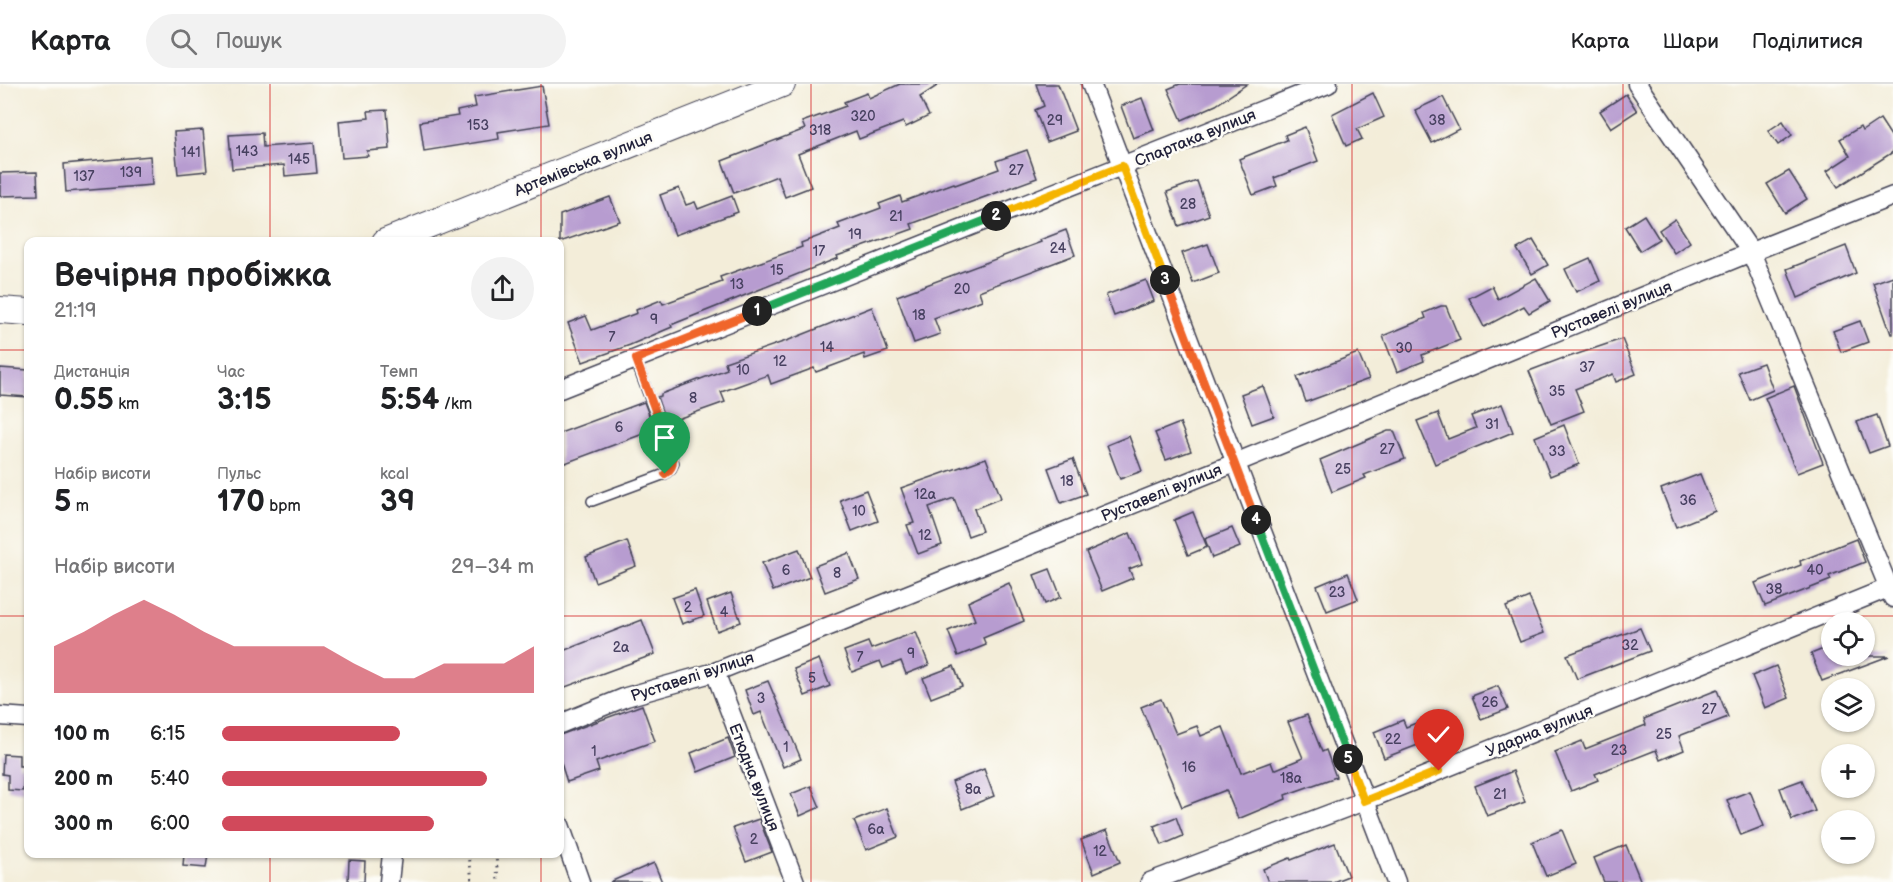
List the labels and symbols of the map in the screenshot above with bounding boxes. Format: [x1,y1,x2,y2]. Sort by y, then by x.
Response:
street label: Спартака вулиця [1132,105,1259,171]
house number: 320 [850,108,876,125]
house number: 29 [1047,112,1063,129]
house number: 38 [1429,112,1445,129]
house number: 153 [467,117,489,134]
house number: 318 [809,122,831,139]
street label: Артемівська вулиця [511,128,656,201]
house number: 143 [236,143,258,160]
house number: 141 [181,144,201,161]
house number: 145 [288,151,310,168]
house number: 27 [1008,162,1024,179]
house number: 139 [120,164,142,181]
house number: 137 [74,168,95,185]
house number: 28 [1180,196,1196,213]
pin: 2 [981,201,1011,231]
house number: 21 [889,208,903,225]
house number: 19 [848,226,862,243]
house number: 24 [1050,240,1067,257]
house number: 17 [813,243,825,260]
house number: 15 [770,262,784,279]
pin: 3 [1150,265,1180,295]
house number: 13 [730,276,744,293]
street label: Руставелі вулиця [1548,277,1675,343]
house number: 20 [954,281,970,298]
pin: 1 [742,296,772,326]
house number: 18 [912,307,926,324]
house number: 9 [650,311,658,328]
house number: 7 [609,329,616,346]
house number: 14 [820,339,834,356]
house number: 30 [1396,340,1412,357]
house number: 12 [773,353,788,370]
house number: 37 [1579,359,1595,376]
house number: 10 [736,362,750,379]
house number: 35 [1549,383,1565,400]
house number: 8 [689,390,697,407]
pin [639,412,690,474]
house number: 31 [1485,416,1499,433]
house number: 6 [615,419,624,436]
house number: 27 [1379,441,1395,458]
house number: 33 [1548,443,1566,460]
street label: Руставелі вулиця [1098,460,1225,526]
house number: 25 [1335,461,1351,478]
house number: 18 [1060,473,1074,490]
house number: 12а [914,486,937,503]
house number: 36 [1679,492,1697,509]
house number: 10 [852,503,866,520]
pin: 4 [1241,505,1271,535]
house number: 12 [918,527,933,544]
house number: 6 [782,562,791,579]
house number: 40 [1807,562,1823,579]
house number: 8 [833,565,841,582]
house number: 38 [1766,581,1782,598]
house number: 23 [1329,584,1345,601]
house number: 2 [684,599,693,616]
house number: 4 [720,604,729,621]
house number: 32 [1622,637,1639,654]
house number: 2а [613,639,630,656]
house number: 9 [907,645,915,662]
street label: Руставелі вулиця [628,648,757,706]
house number: 7 [857,649,864,666]
house number: 5 [808,670,816,687]
house number: 3 [757,690,765,707]
house number: 26 [1482,694,1499,711]
street label: Ударна вулиця [1483,701,1596,761]
house number: 27 [1701,701,1717,718]
pin [1413,709,1464,771]
street label: Етюдна вулиця [724,721,783,834]
house number: 25 [1656,726,1672,743]
house number: 22 [1385,731,1402,748]
house number: 1 [783,739,789,756]
house number: 23 [1611,742,1627,759]
house number: 1 [591,743,597,760]
pin: 5 [1333,744,1363,774]
house number: 16 [1182,759,1196,776]
house number: 18а [1280,770,1303,787]
house number: 8а [965,781,982,798]
house number: 21 [1493,786,1507,803]
house number: 6а [868,821,885,838]
house number: 2 [750,831,759,848]
house number: 12 [1093,843,1108,860]

